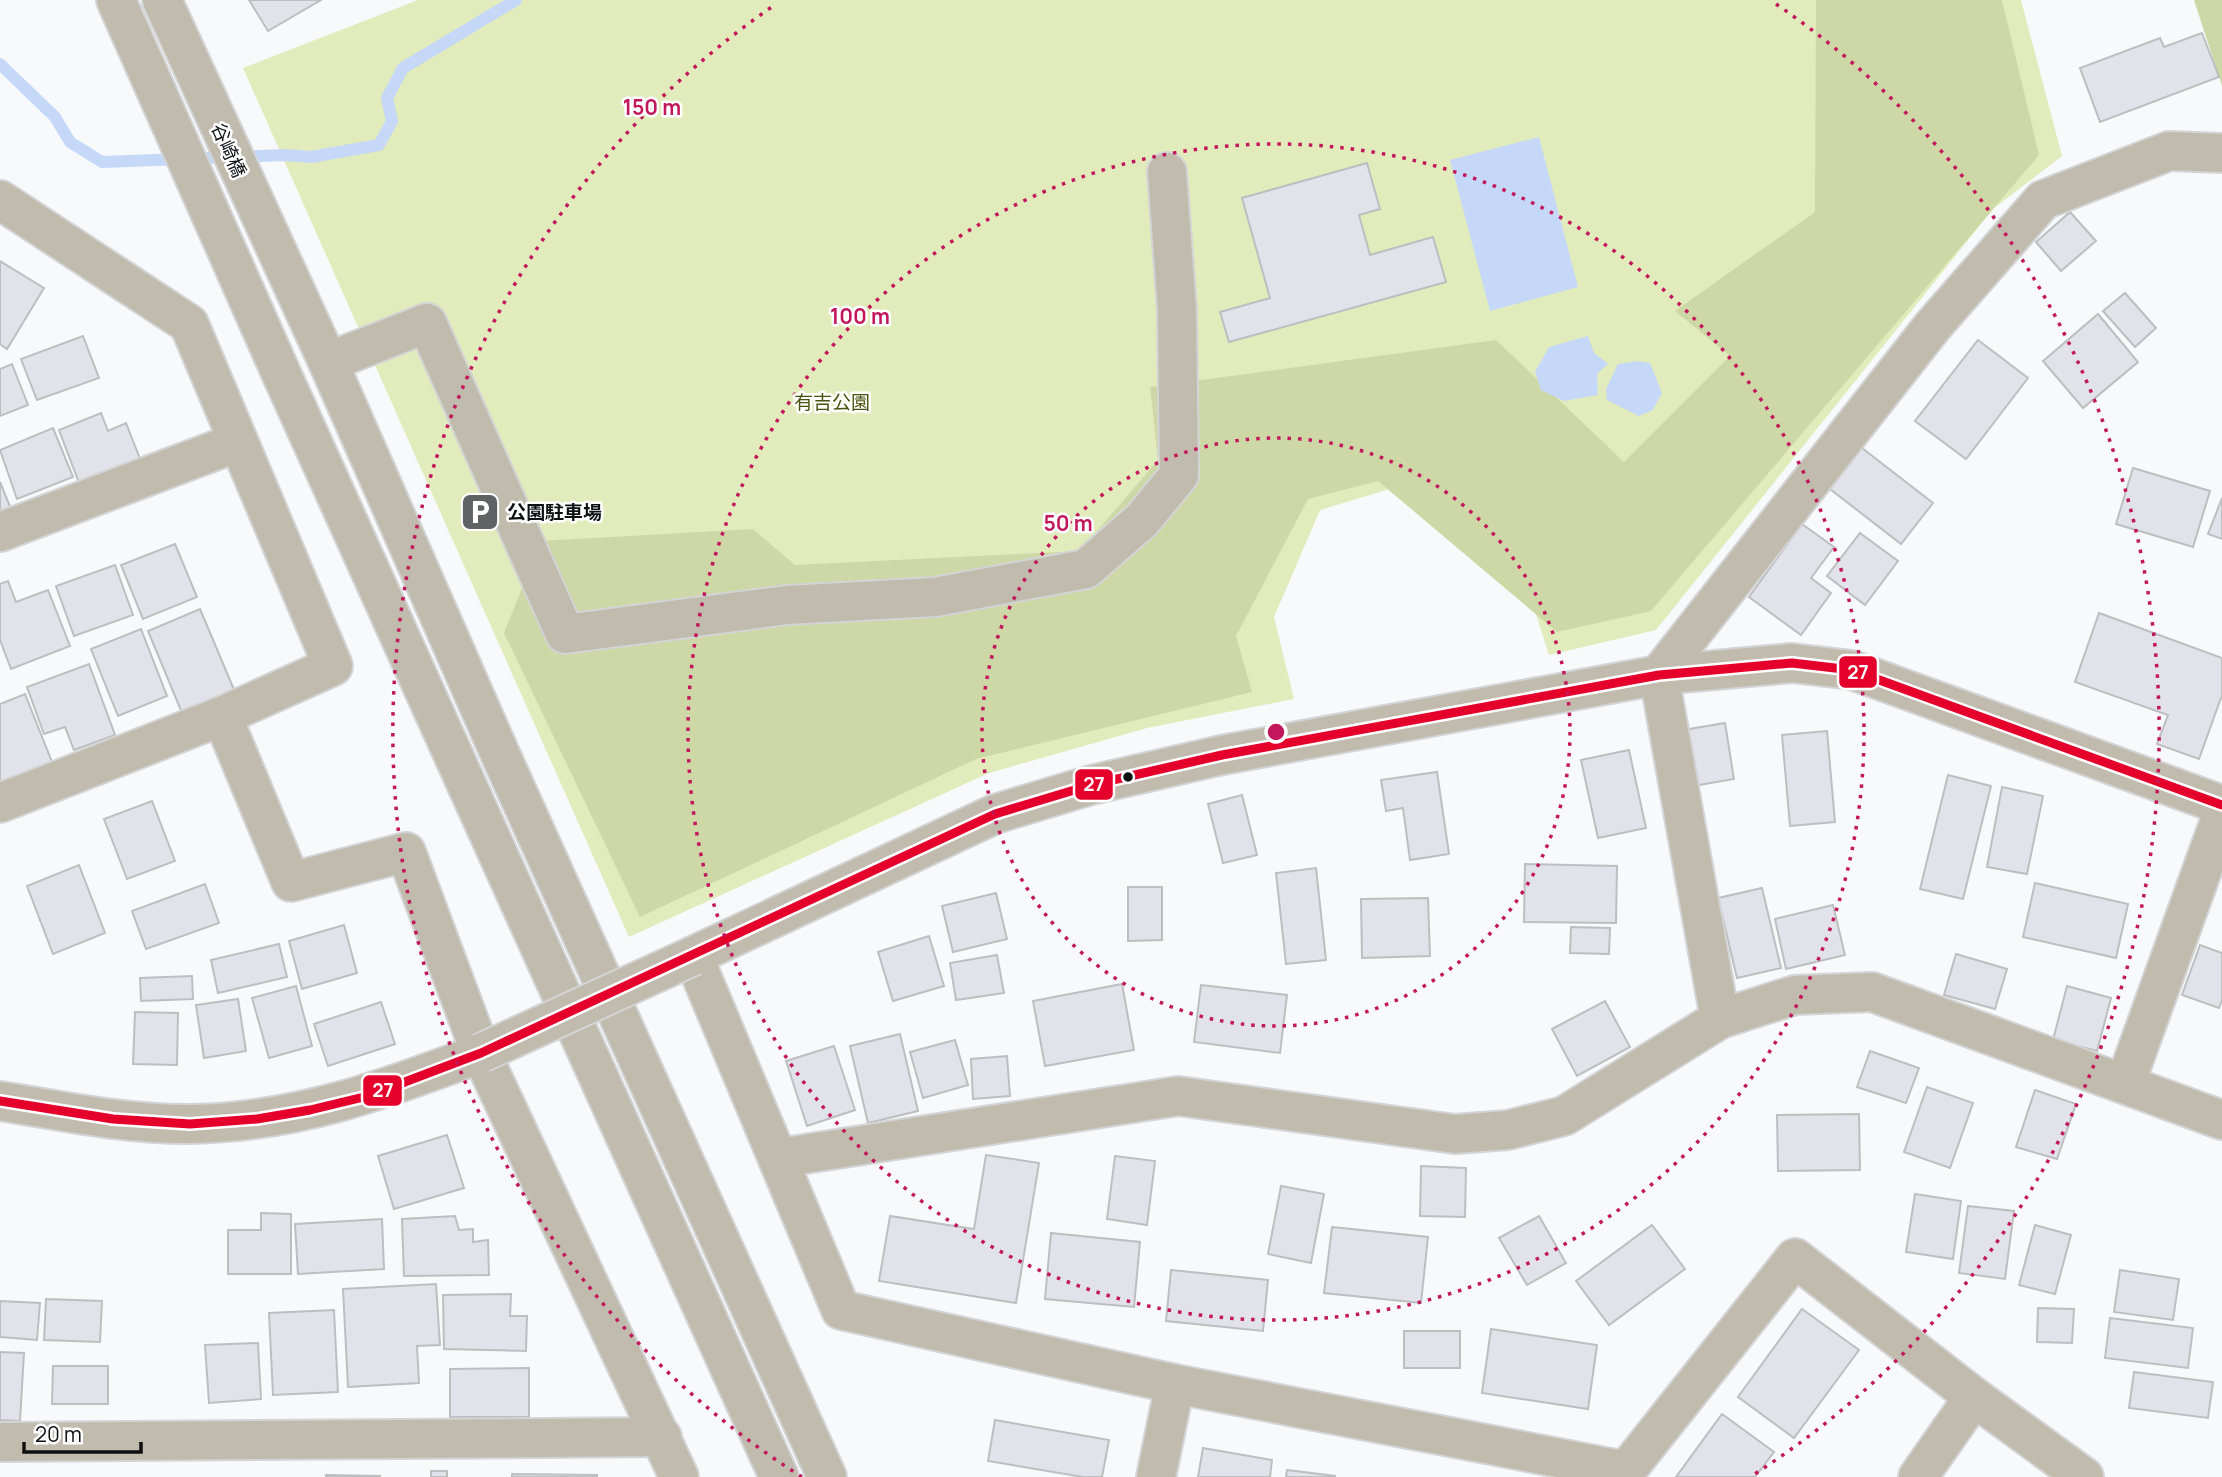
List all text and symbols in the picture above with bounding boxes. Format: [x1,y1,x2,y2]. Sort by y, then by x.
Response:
text: 150 m [623,93,681,121]
street label: 谷崎橋 [206,119,252,181]
text: 100 m [830,302,890,330]
park label: 有吉公園 [794,389,870,415]
parking icon: 公園駐車場 [459,491,501,533]
place label: 公園駐車場 [507,499,602,525]
text: 50 m [1043,509,1093,537]
line badge: 27 [1838,655,1878,689]
text: 27 [1847,659,1869,685]
centre of rings [1264,720,1288,744]
line badge: 27 [1074,768,1114,801]
unlabelled marker [1121,770,1135,784]
text: 27 [1083,771,1105,797]
line badge: 27 [362,1074,403,1107]
text: 27 [372,1077,394,1103]
scale bar [24,1410,142,1454]
text: 20 m [35,1420,82,1448]

